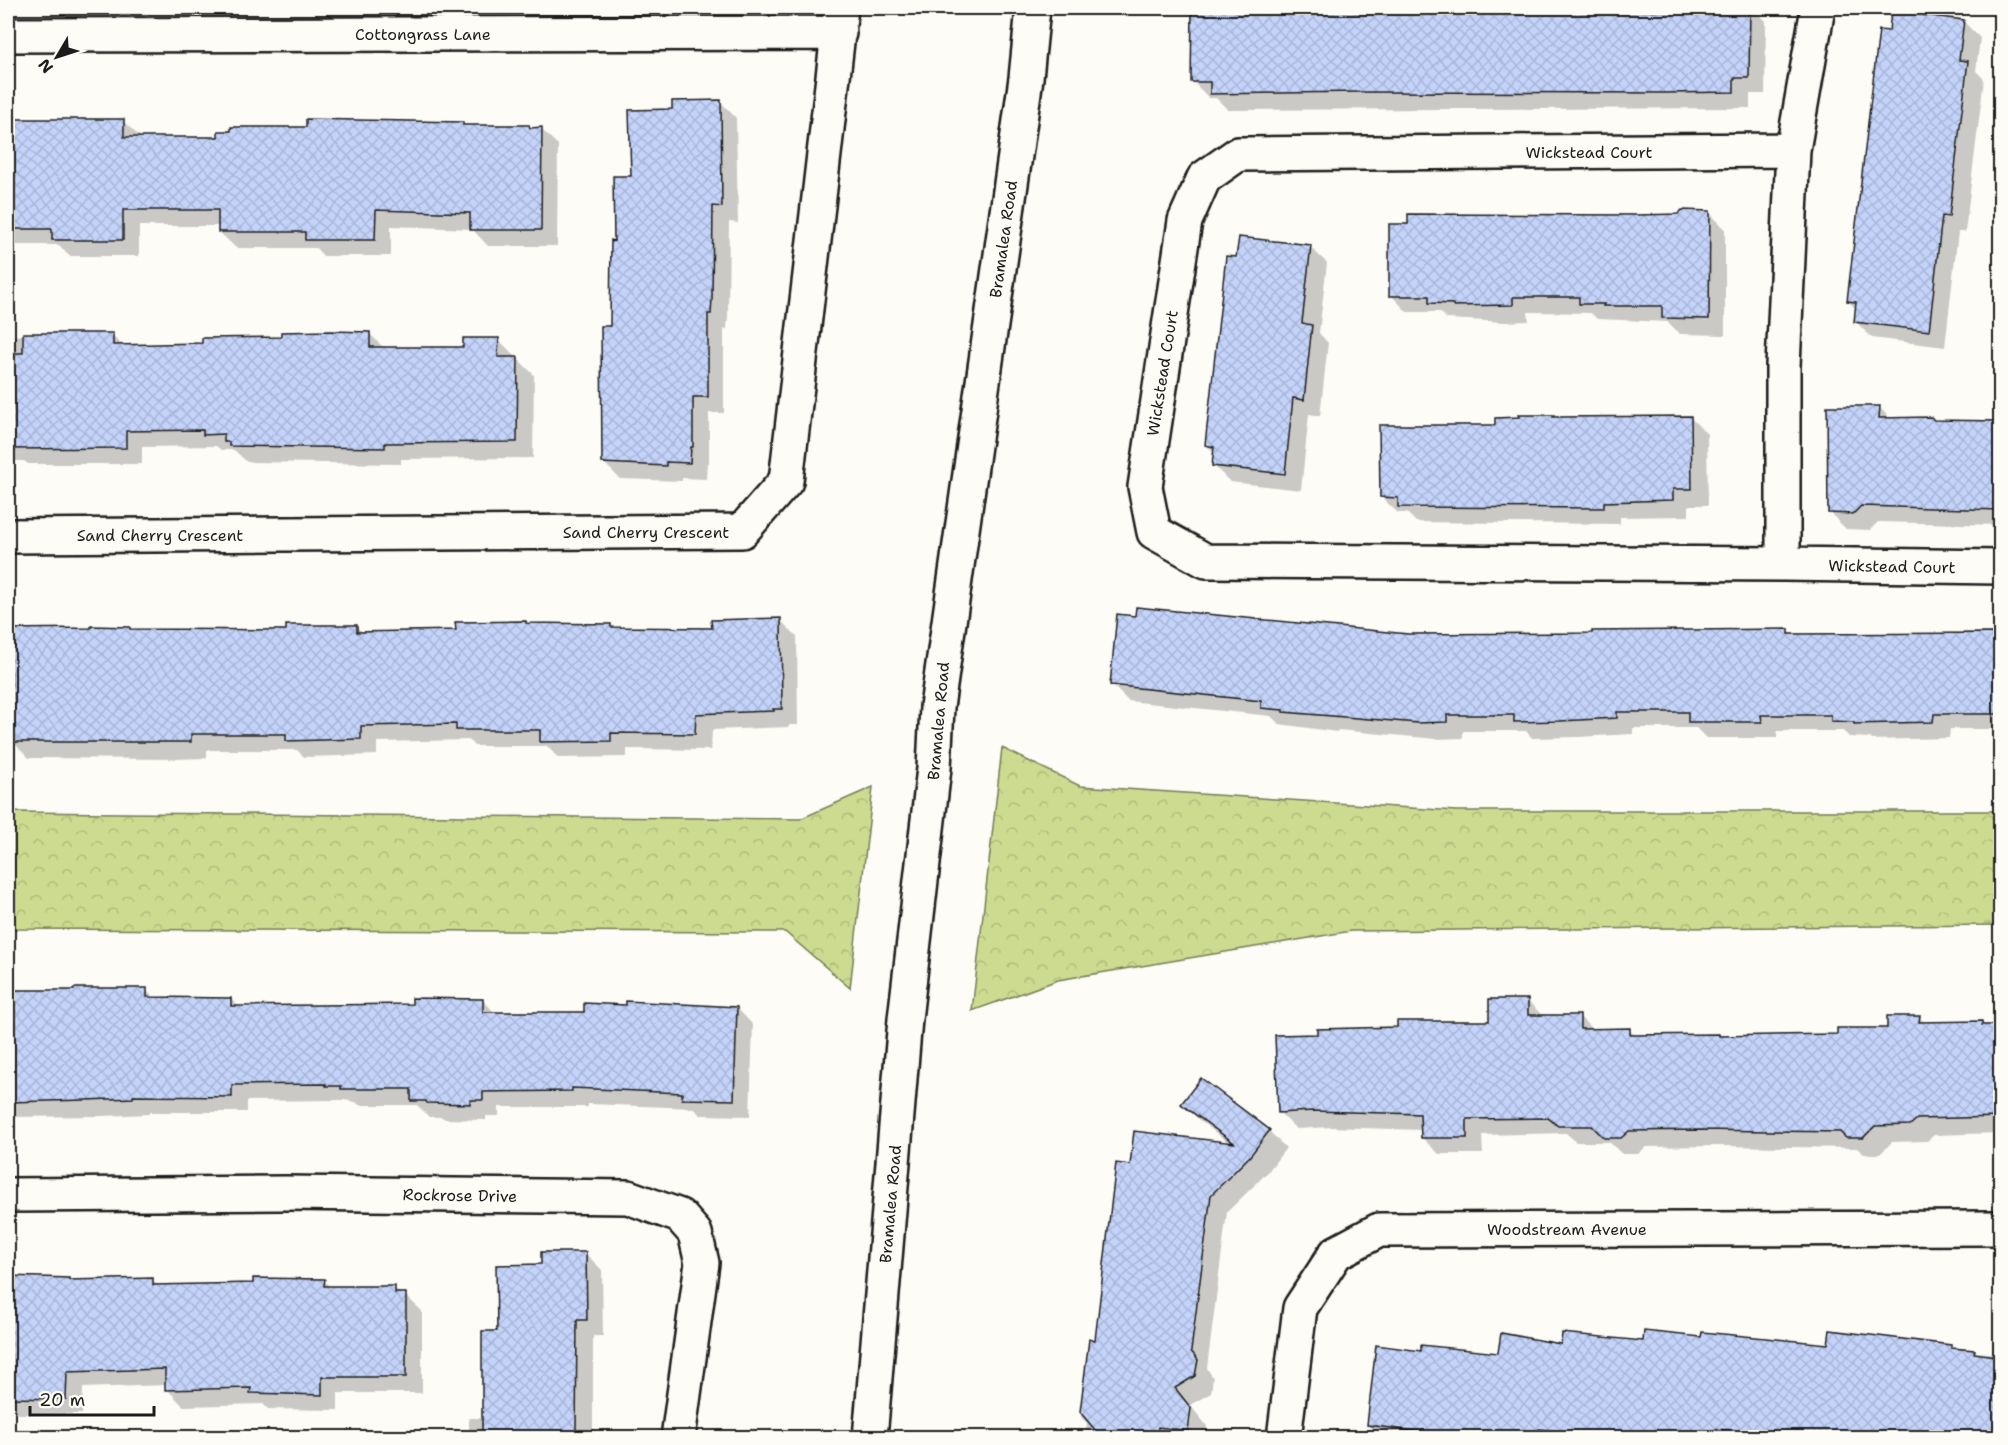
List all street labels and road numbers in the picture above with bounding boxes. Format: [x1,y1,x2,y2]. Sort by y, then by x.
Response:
street label: Cottongrass Lane [355,24,491,45]
street label: Wickstead Court [1525,142,1653,163]
street label: Bramalea Road [985,179,1022,299]
street label: Wickstead Court [1142,309,1183,438]
street label: Sand Cherry Crescent [563,522,729,543]
street label: Sand Cherry Crescent [77,525,243,546]
street label: Wickstead Court [1828,555,1956,578]
street label: Bramalea Road [923,661,954,781]
street label: Bramalea Road [875,1144,906,1264]
street label: Rockrose Drive [403,1184,517,1207]
street label: Woodstream Avenue [1487,1219,1647,1240]

